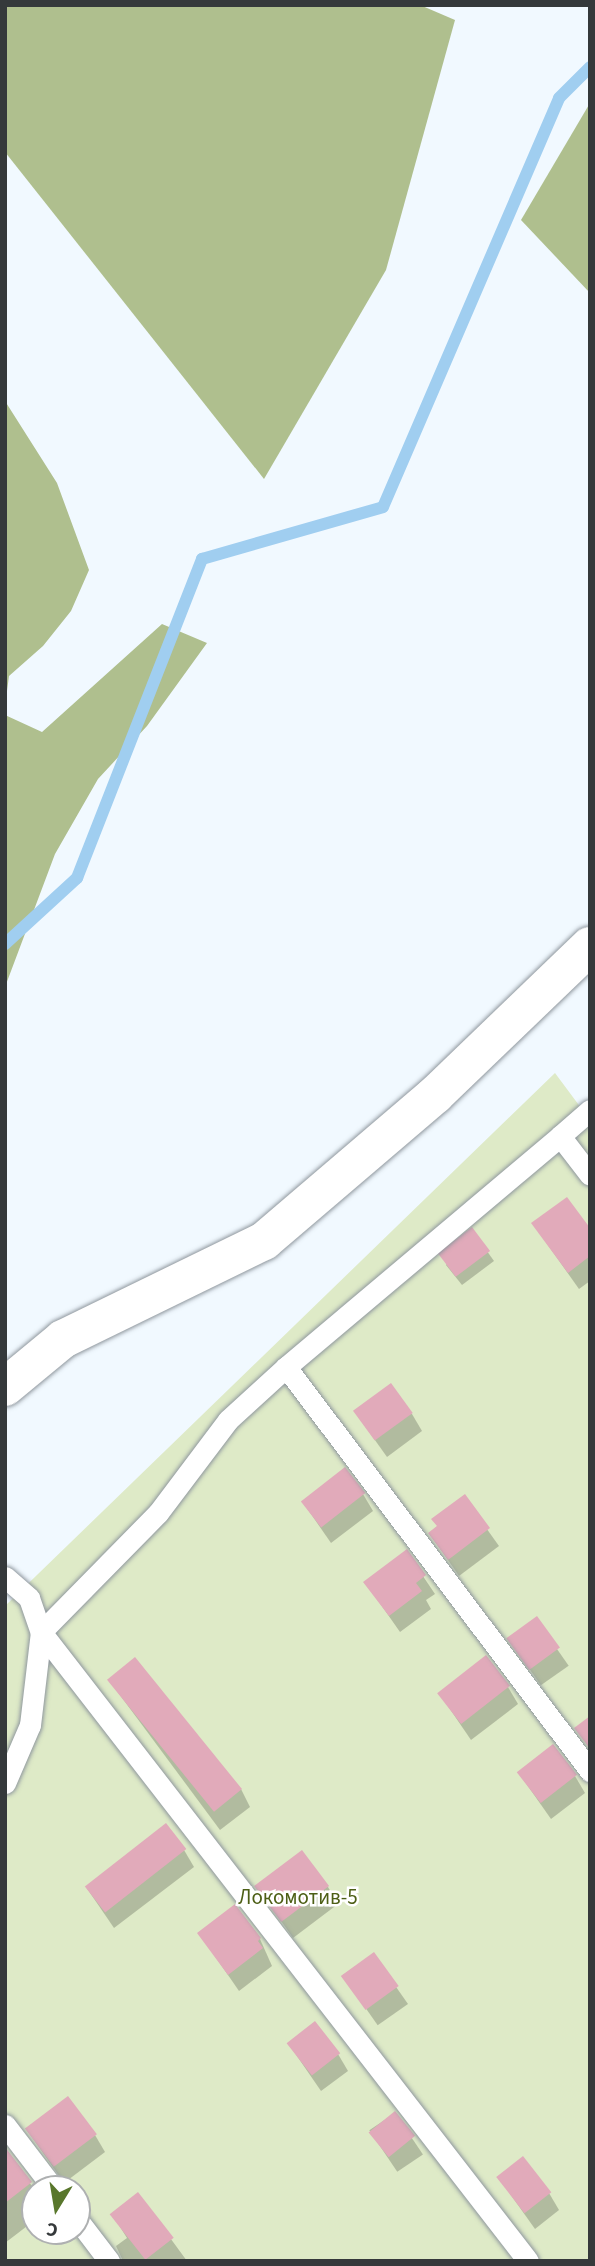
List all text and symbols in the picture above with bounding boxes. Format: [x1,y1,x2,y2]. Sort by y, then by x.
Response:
park label: Локомотив-5 [238,1884,358,1910]
north arrow [21,2175,91,2245]
text: С [44,2215,60,2243]

